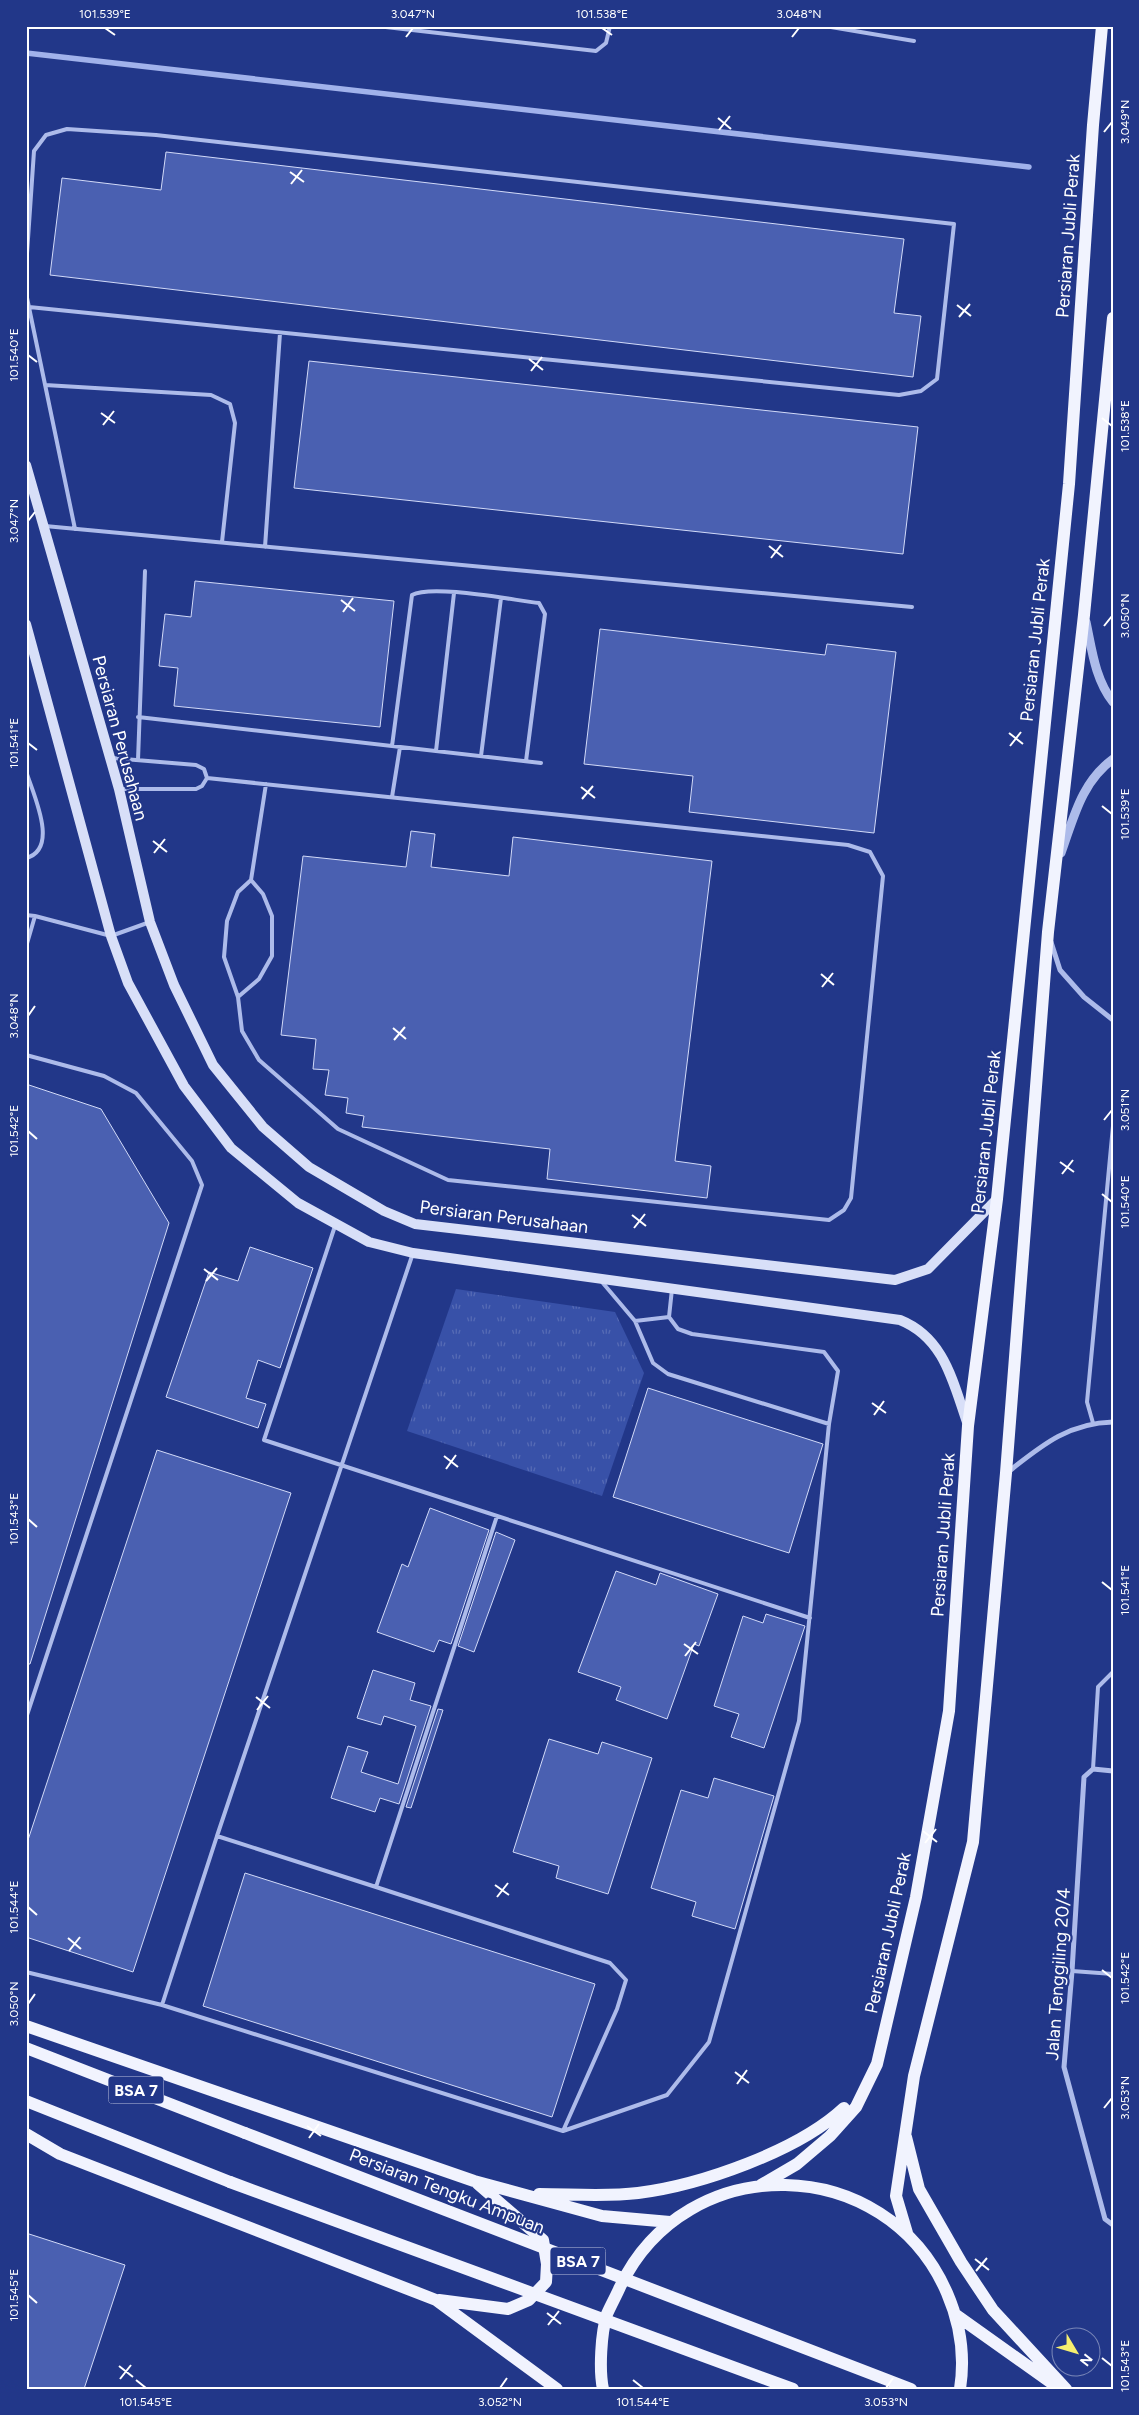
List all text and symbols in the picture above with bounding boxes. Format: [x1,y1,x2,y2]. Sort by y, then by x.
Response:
text: 101.539°E [79,7,131,21]
text: 3.047°N [391,7,435,21]
text: 101.538°E [576,7,628,21]
text: 3.048°N [776,7,822,21]
text: 3.049°N [1118,100,1132,144]
street label: Persiaran Jubli Perak [1051,153,1085,319]
text: 101.540°E [7,328,21,382]
text: 101.538°E [1118,400,1132,452]
text: 3.047°N [7,499,21,543]
street label: Persiaran Jubli Perak [1015,557,1055,723]
text: 3.050°N [1118,593,1132,639]
street label: Persiaran Perusahaan [87,653,153,823]
text: 101.541°E [7,718,21,768]
text: 101.539°E [1118,788,1132,840]
text: 3.048°N [7,993,21,1039]
street label: Persiaran Jubli Perak [966,1049,1006,1215]
text: 3.051°N [1118,1089,1132,1131]
text: 101.542°E [7,1105,21,1157]
text: 101.540°E [1118,1175,1132,1229]
street label: Persiaran Perusahaan [418,1196,590,1238]
street label: Persiaran Jubli Perak [926,1452,960,1618]
text: 101.543°E [7,1493,21,1545]
text: 101.541°E [1118,1565,1132,1615]
street label: Persiaran Jubli Perak [860,1850,916,2016]
text: 101.544°E [7,1880,21,1934]
street label: Jalan Tenggiling 20/4 [1041,1887,1075,2061]
text: 101.542°E [1118,1952,1132,2004]
text: 3.050°N [7,1981,21,2027]
road number: BSA 7 [108,2076,164,2104]
text: 3.053°N [1118,2076,1132,2120]
street label: Persiaran Tengku Ampuan [346,2144,548,2238]
road number: BSA 7 [550,2248,606,2274]
text: 101.545°E [7,2269,21,2321]
north arrow [1052,2328,1102,2378]
text: 101.543°E [1118,2340,1132,2392]
text: N [1076,2350,1096,2369]
text: 101.545°E [120,2395,172,2409]
text: 3.052°N [478,2395,522,2409]
text: 101.544°E [616,2395,670,2409]
text: 3.053°N [864,2395,908,2409]

